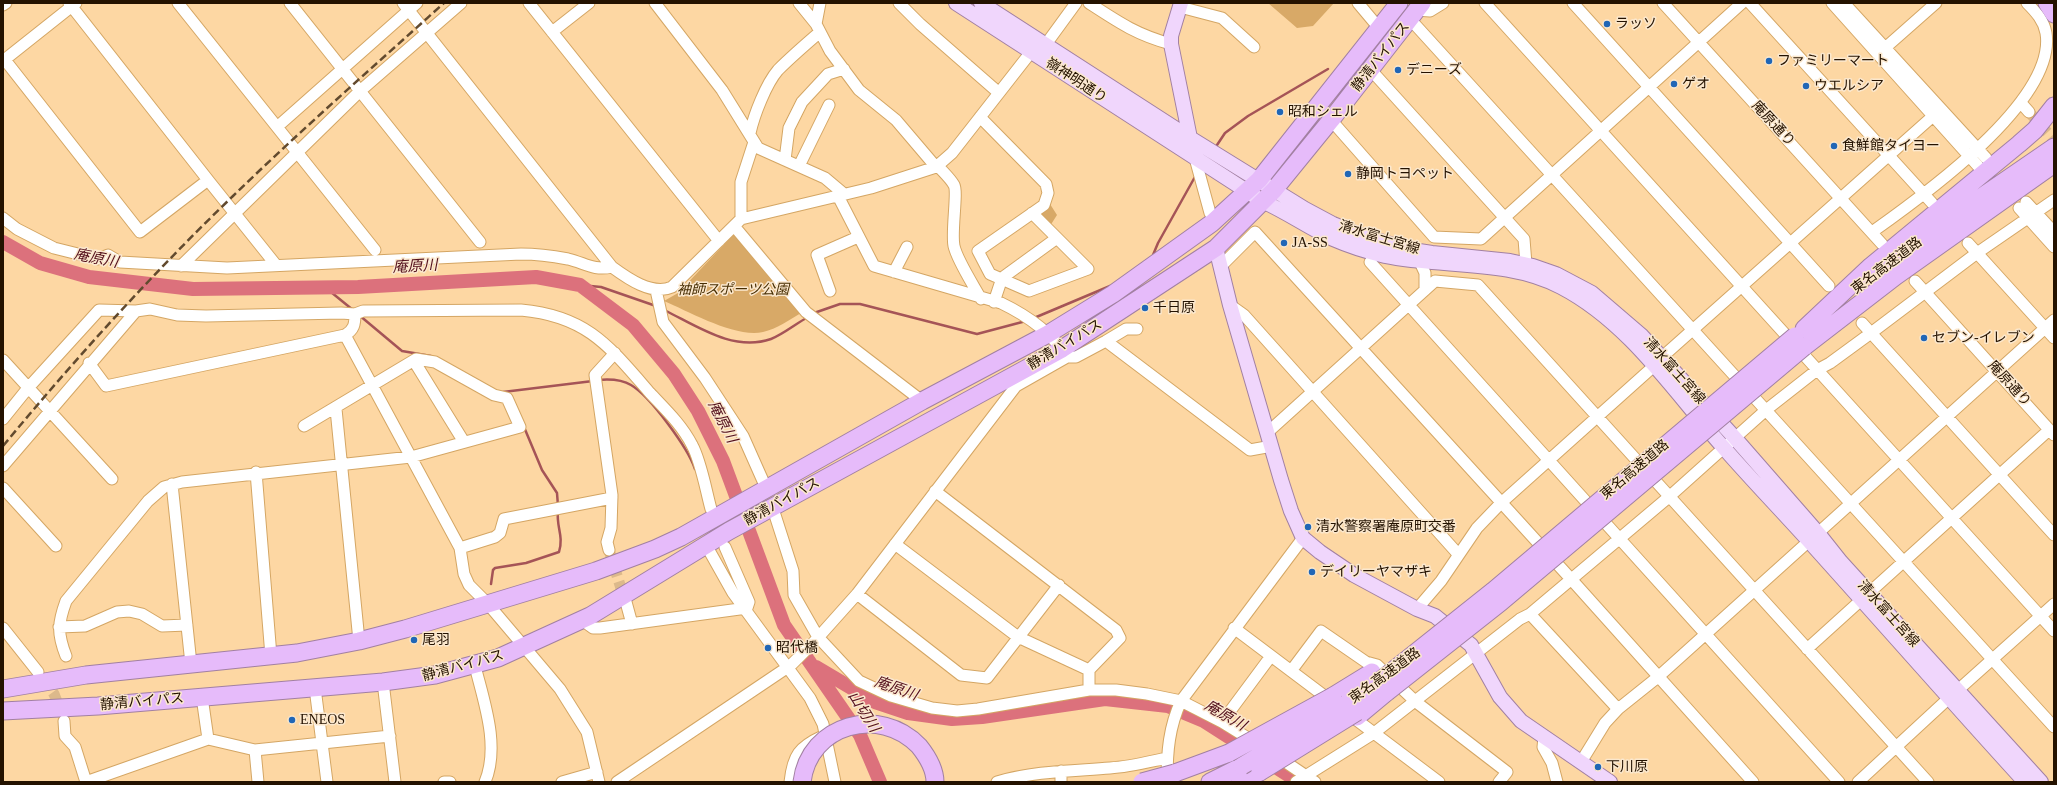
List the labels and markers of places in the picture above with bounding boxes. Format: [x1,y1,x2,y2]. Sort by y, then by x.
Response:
place label: ラッソ [1615,16,1657,32]
marker: ラッソ [1602,19,1612,29]
place label: ファミリーマート [1777,53,1889,69]
marker: ファミリーマート [1764,56,1774,66]
place label: デニーズ [1406,62,1462,78]
marker: デニーズ [1393,65,1403,75]
place label: ゲオ [1682,76,1710,92]
place label: ウエルシア [1814,78,1884,94]
marker: ゲオ [1669,79,1679,89]
marker: ウエルシア [1801,81,1811,91]
place label: 昭和シェル [1288,104,1358,120]
marker: 昭和シェル [1275,107,1285,117]
place label: 食鮮館タイヨー [1842,138,1940,154]
marker: 食鮮館タイヨー [1829,141,1839,151]
place label: 静岡トヨペット [1356,166,1454,182]
marker: 静岡トヨペット [1343,169,1353,179]
place label: JA-SS [1292,235,1328,251]
marker: JA-SS [1279,238,1289,248]
place label: 千日原 [1153,300,1195,316]
marker: 千日原 [1140,303,1150,313]
place label: セブン-イレブン [1932,330,2035,346]
marker: セブン-イレブン [1919,333,1929,343]
place label: 清水警察署庵原町交番 [1316,519,1456,535]
marker: 清水警察署庵原町交番 [1303,522,1313,532]
place label: デイリーヤマザキ [1320,564,1432,580]
marker: デイリーヤマザキ [1307,567,1317,577]
place label: 尾羽 [422,632,450,648]
marker: 尾羽 [409,635,419,645]
place label: 昭代橋 [776,640,818,656]
marker: 昭代橋 [763,643,773,653]
place label: ENEOS [300,712,345,728]
marker: ENEOS [287,715,297,725]
place label: 下川原 [1606,759,1648,775]
marker: 下川原 [1593,762,1603,772]

